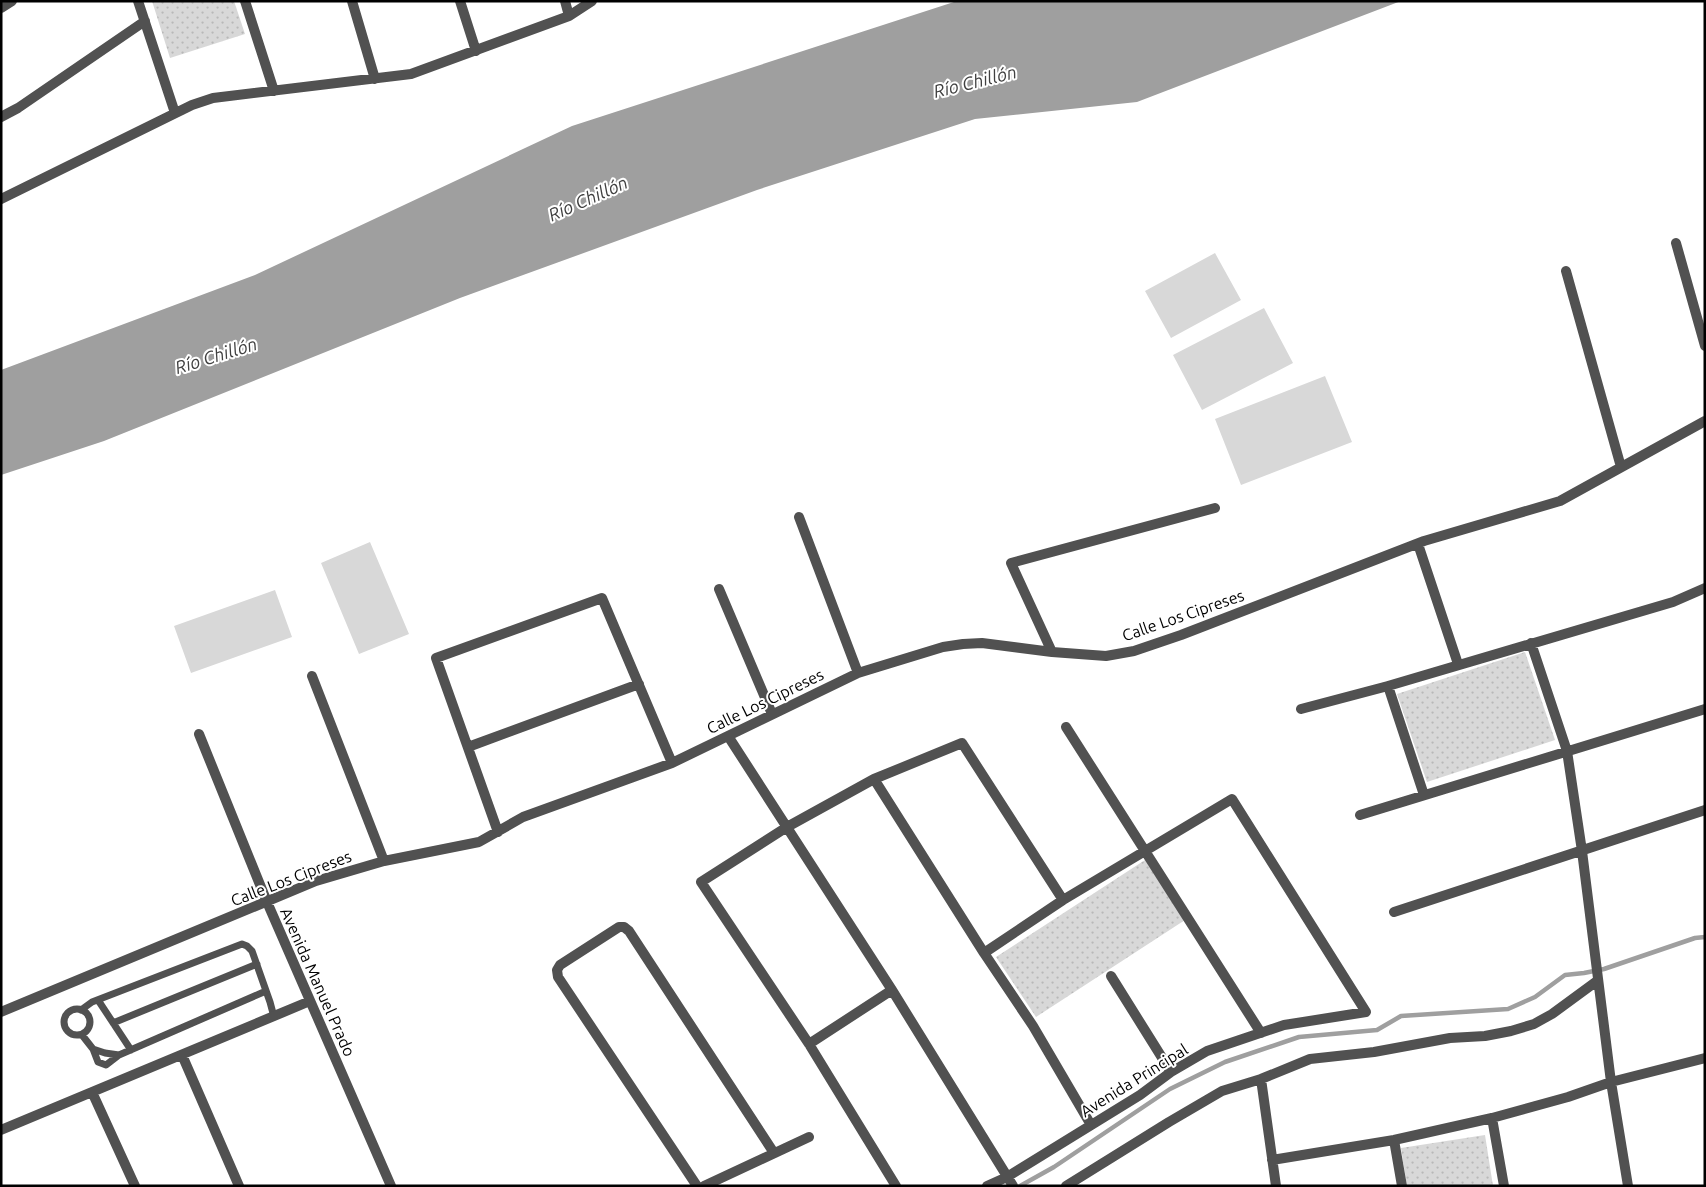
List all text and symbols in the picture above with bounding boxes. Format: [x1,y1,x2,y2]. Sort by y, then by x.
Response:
water label: Río Chillón [931,61,1018,101]
water label: Río Chillón [545,172,630,224]
water label: Río Chillón [172,333,259,377]
street label: Calle Los Cipreses [1120,586,1246,644]
street label: Calle Los Cipreses [704,665,826,737]
street label: Calle Los Cipreses [228,847,354,909]
street label: Avenida Manuel Prado [277,905,359,1059]
street label: Avenida Principal [1077,1040,1191,1120]

